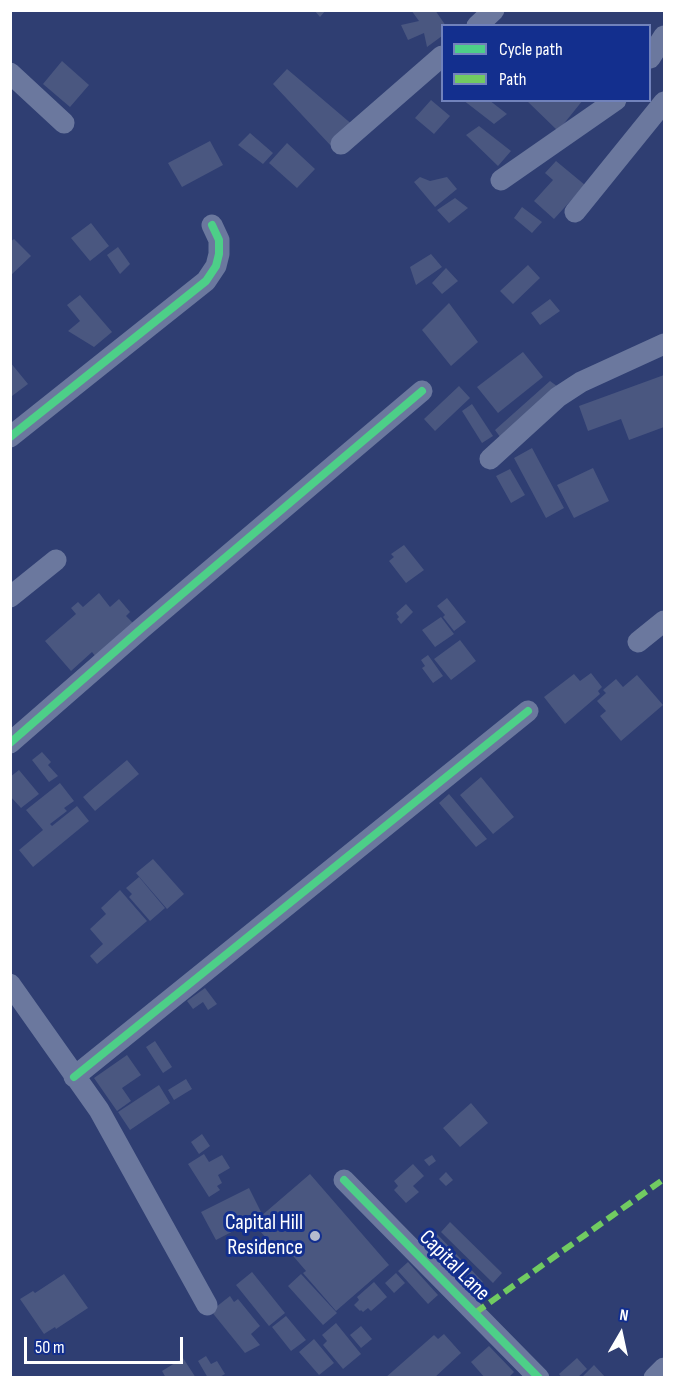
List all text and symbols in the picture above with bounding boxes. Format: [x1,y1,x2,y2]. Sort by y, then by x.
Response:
legend [441,24,651,102]
text: Cycle path [499,39,563,60]
text: Path [499,69,527,90]
place label: Capital Hill Residence [225,1210,303,1262]
street label: Capital Lane [413,1225,495,1307]
marker: Capital Hill Residence [308,1229,322,1243]
north arrow [591,1304,651,1364]
text: N [618,1306,630,1326]
scale bar [27,1325,186,1363]
text: 50 m [35,1337,65,1358]

